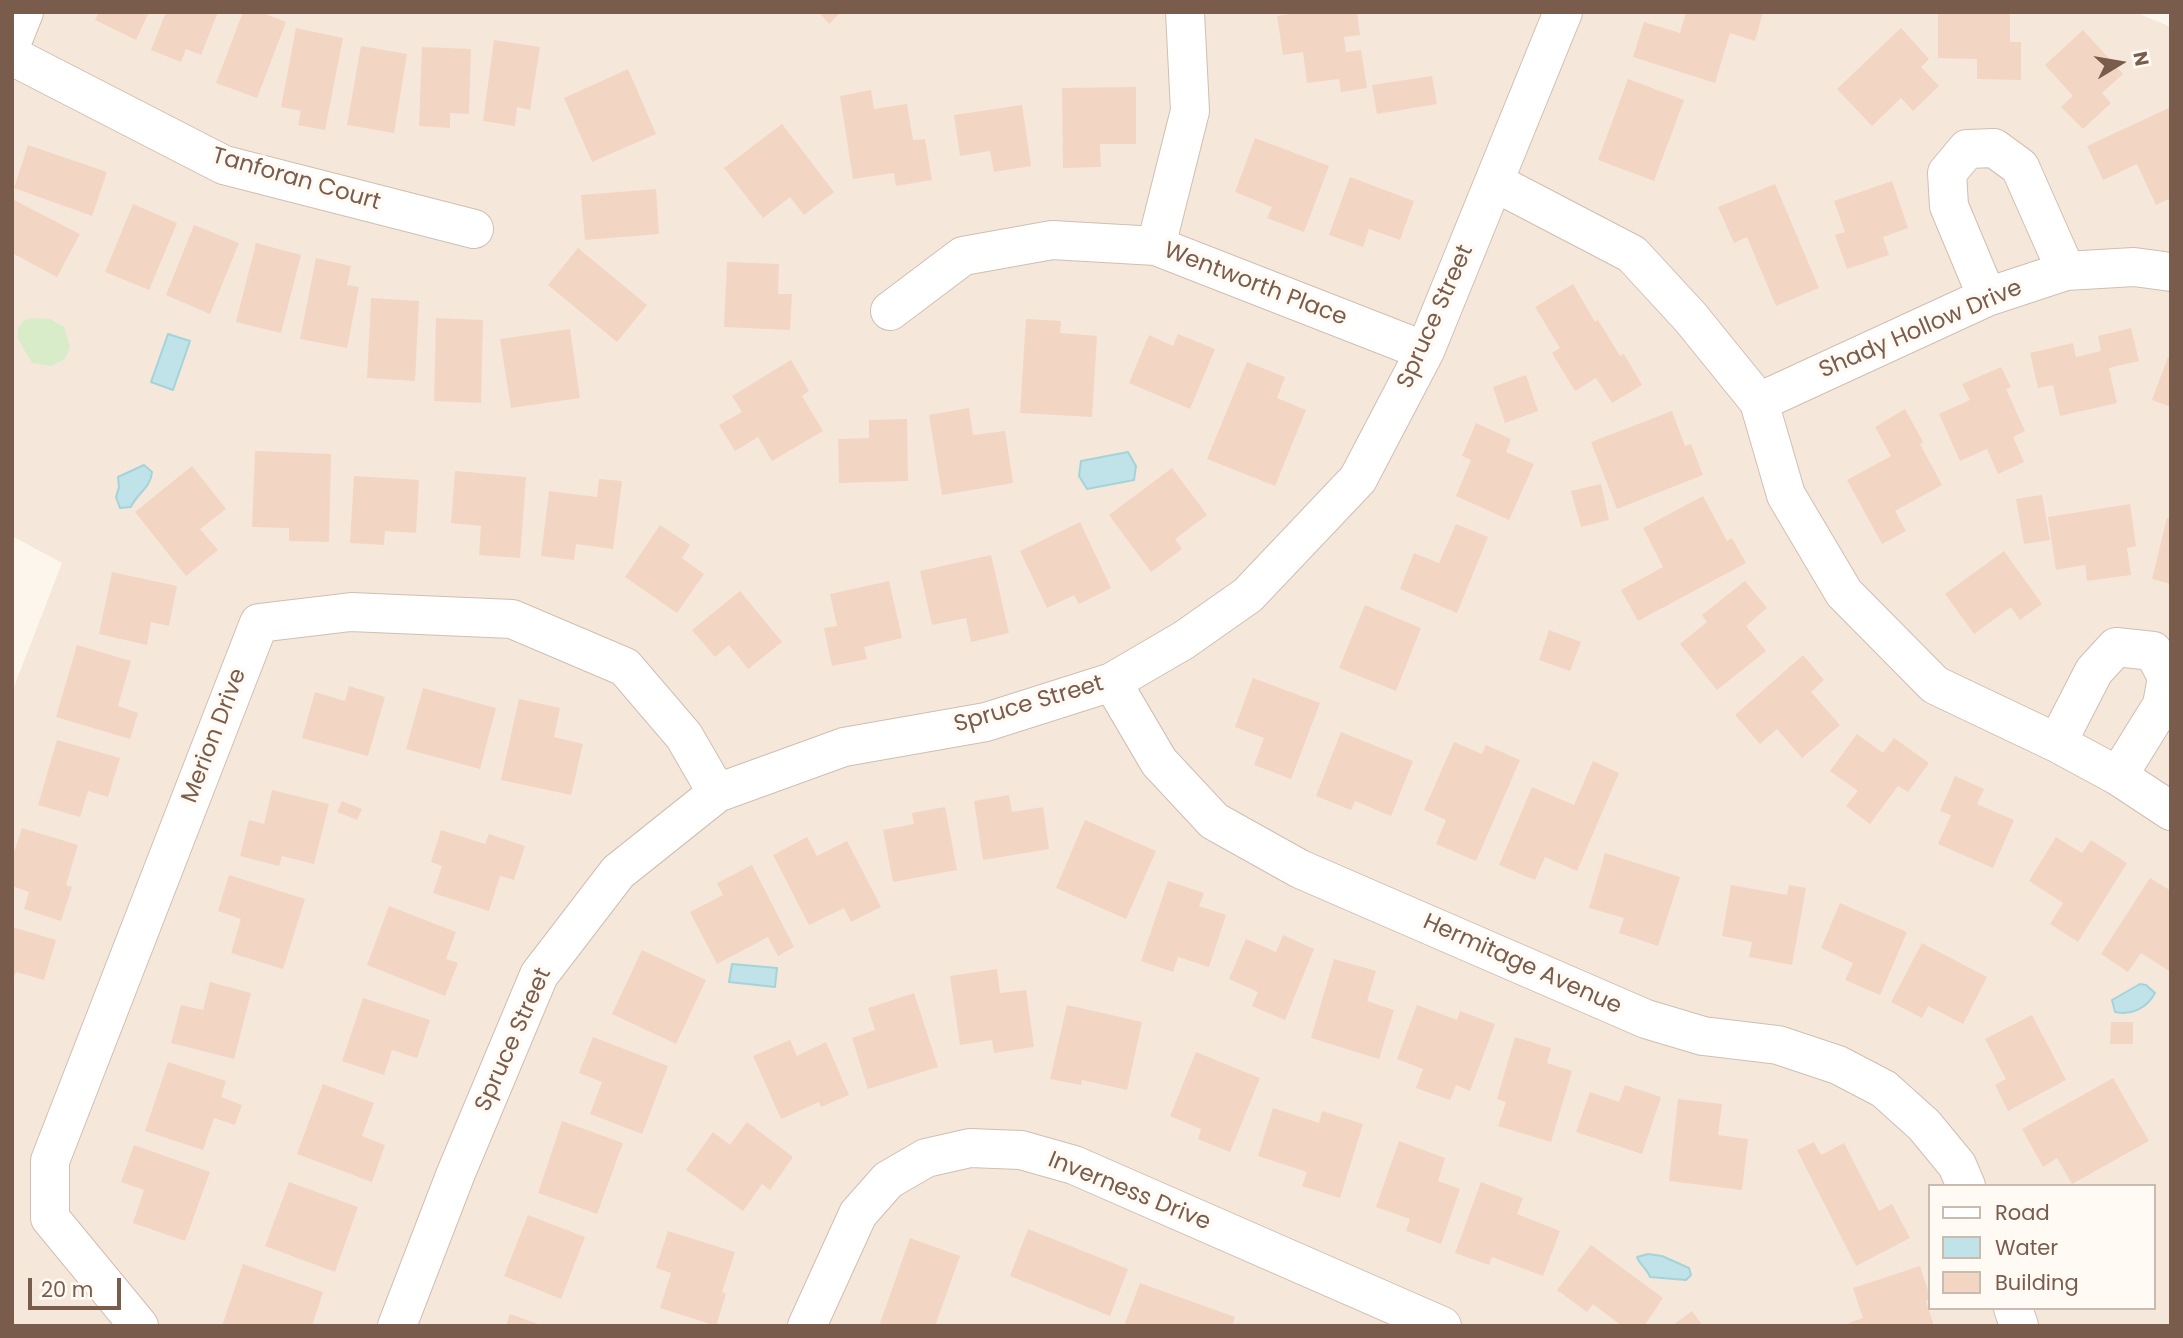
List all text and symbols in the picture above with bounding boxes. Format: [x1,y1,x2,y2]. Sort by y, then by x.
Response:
north arrow [2085,28,2155,98]
text: N [2126,49,2156,68]
street label: Tanforan Court [209,143,383,217]
street label: Wentworth Place [1160,237,1350,333]
street label: Spruce Street [1392,241,1480,393]
street label: Shady Hollow Drive [1815,275,2027,385]
street label: Merion Drive [177,665,253,807]
street label: Spruce Street [951,671,1107,739]
street label: Hermitage Avenue [1418,909,1626,1021]
street label: Spruce Street [470,964,558,1116]
street label: Inverness Drive [1044,1147,1214,1237]
legend [1927,1184,2155,1310]
text: Road [1995,1198,2050,1227]
text: Water [1995,1233,2058,1262]
scale bar [32,1264,124,1308]
text: Building [1995,1268,2079,1297]
text: 20 m [41,1275,94,1304]

